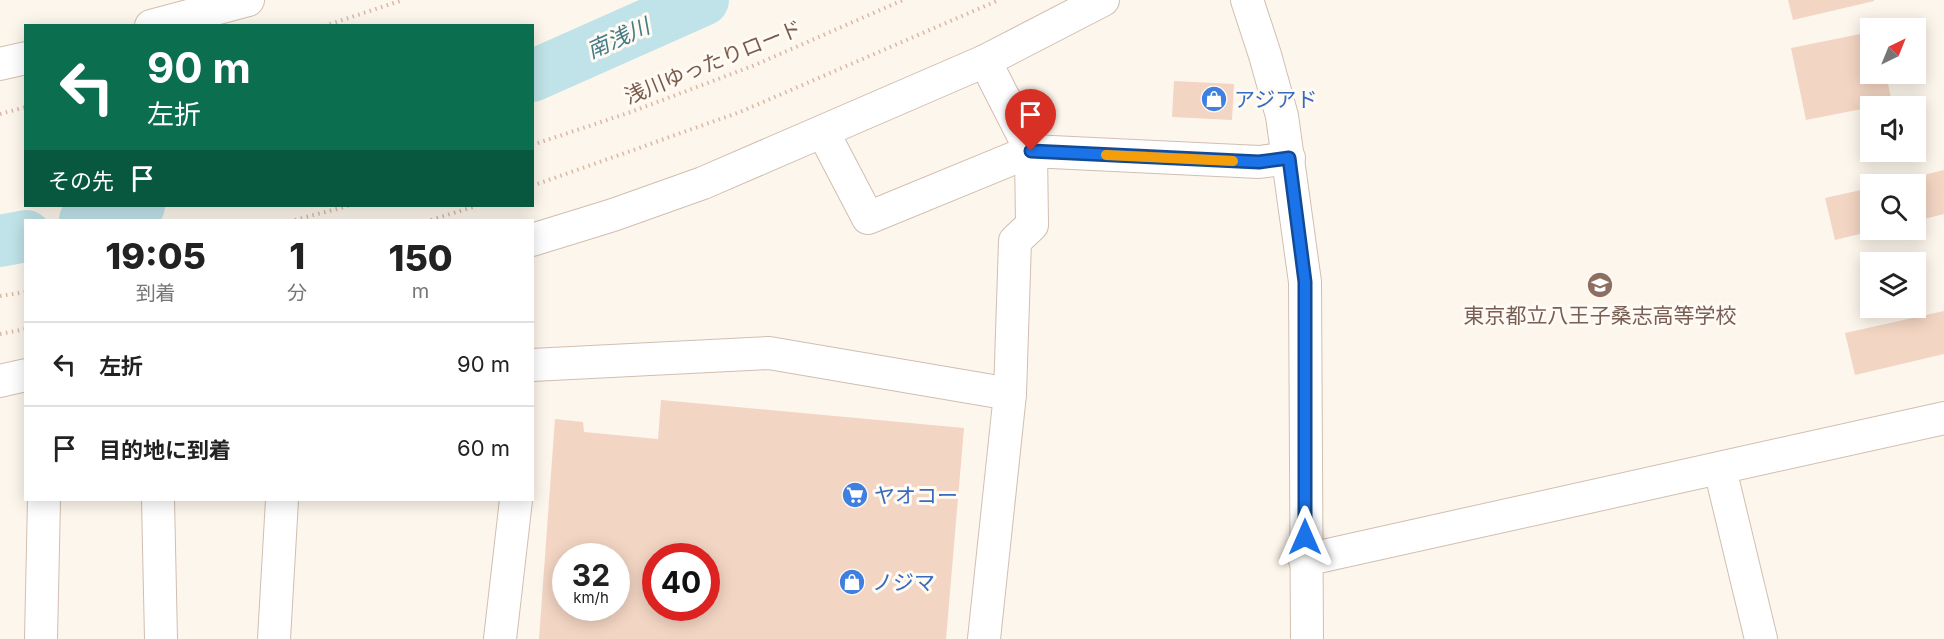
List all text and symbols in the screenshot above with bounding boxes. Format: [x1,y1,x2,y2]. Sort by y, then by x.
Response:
water label: 南浅川 [583,12,655,63]
street label: 浅川ゆったりロード [621,15,805,109]
north arrow [1860,18,1926,84]
map controls [1860,18,1926,318]
text: 90 m [147,42,251,93]
icon: left [48,48,126,126]
shop icon: アジアド [1199,84,1229,114]
place label: アジアド [1234,87,1317,112]
pin [1005,89,1056,151]
button: sound [1860,96,1926,162]
text: 左折 [147,98,201,131]
icon: arrive [1014,98,1047,131]
icon: arrive [126,162,159,195]
text: その先 [48,168,114,194]
button: search [1860,174,1926,240]
text: 19:05 [105,234,206,278]
text: 1 [289,234,305,278]
text: 150 [388,236,453,280]
button: layers [1860,252,1926,318]
school or university icon: 東京都立八王子桑志高等学校 [1585,270,1615,300]
text: m [412,279,429,303]
text: 到着 [136,281,176,305]
text: 分 [287,281,307,305]
place label: 東京都立八王子桑志高等学校 [1464,303,1737,328]
icon: left [48,348,81,381]
text: 90 m [457,351,510,377]
text: 左折 [99,353,143,379]
icon: arrive [48,432,81,465]
text: 60 m [457,435,510,461]
text: 目的地に到着 [99,437,231,463]
supermarket icon: ヤオコー [840,480,870,510]
place label: ヤオコー [874,483,958,508]
position arrow [1273,505,1337,569]
speed limit sign: 40 [642,543,720,621]
text: 32 [572,557,610,593]
shop icon: ノジマ [837,567,867,597]
place label: ノジマ [872,570,935,595]
text: km/h [573,588,609,607]

